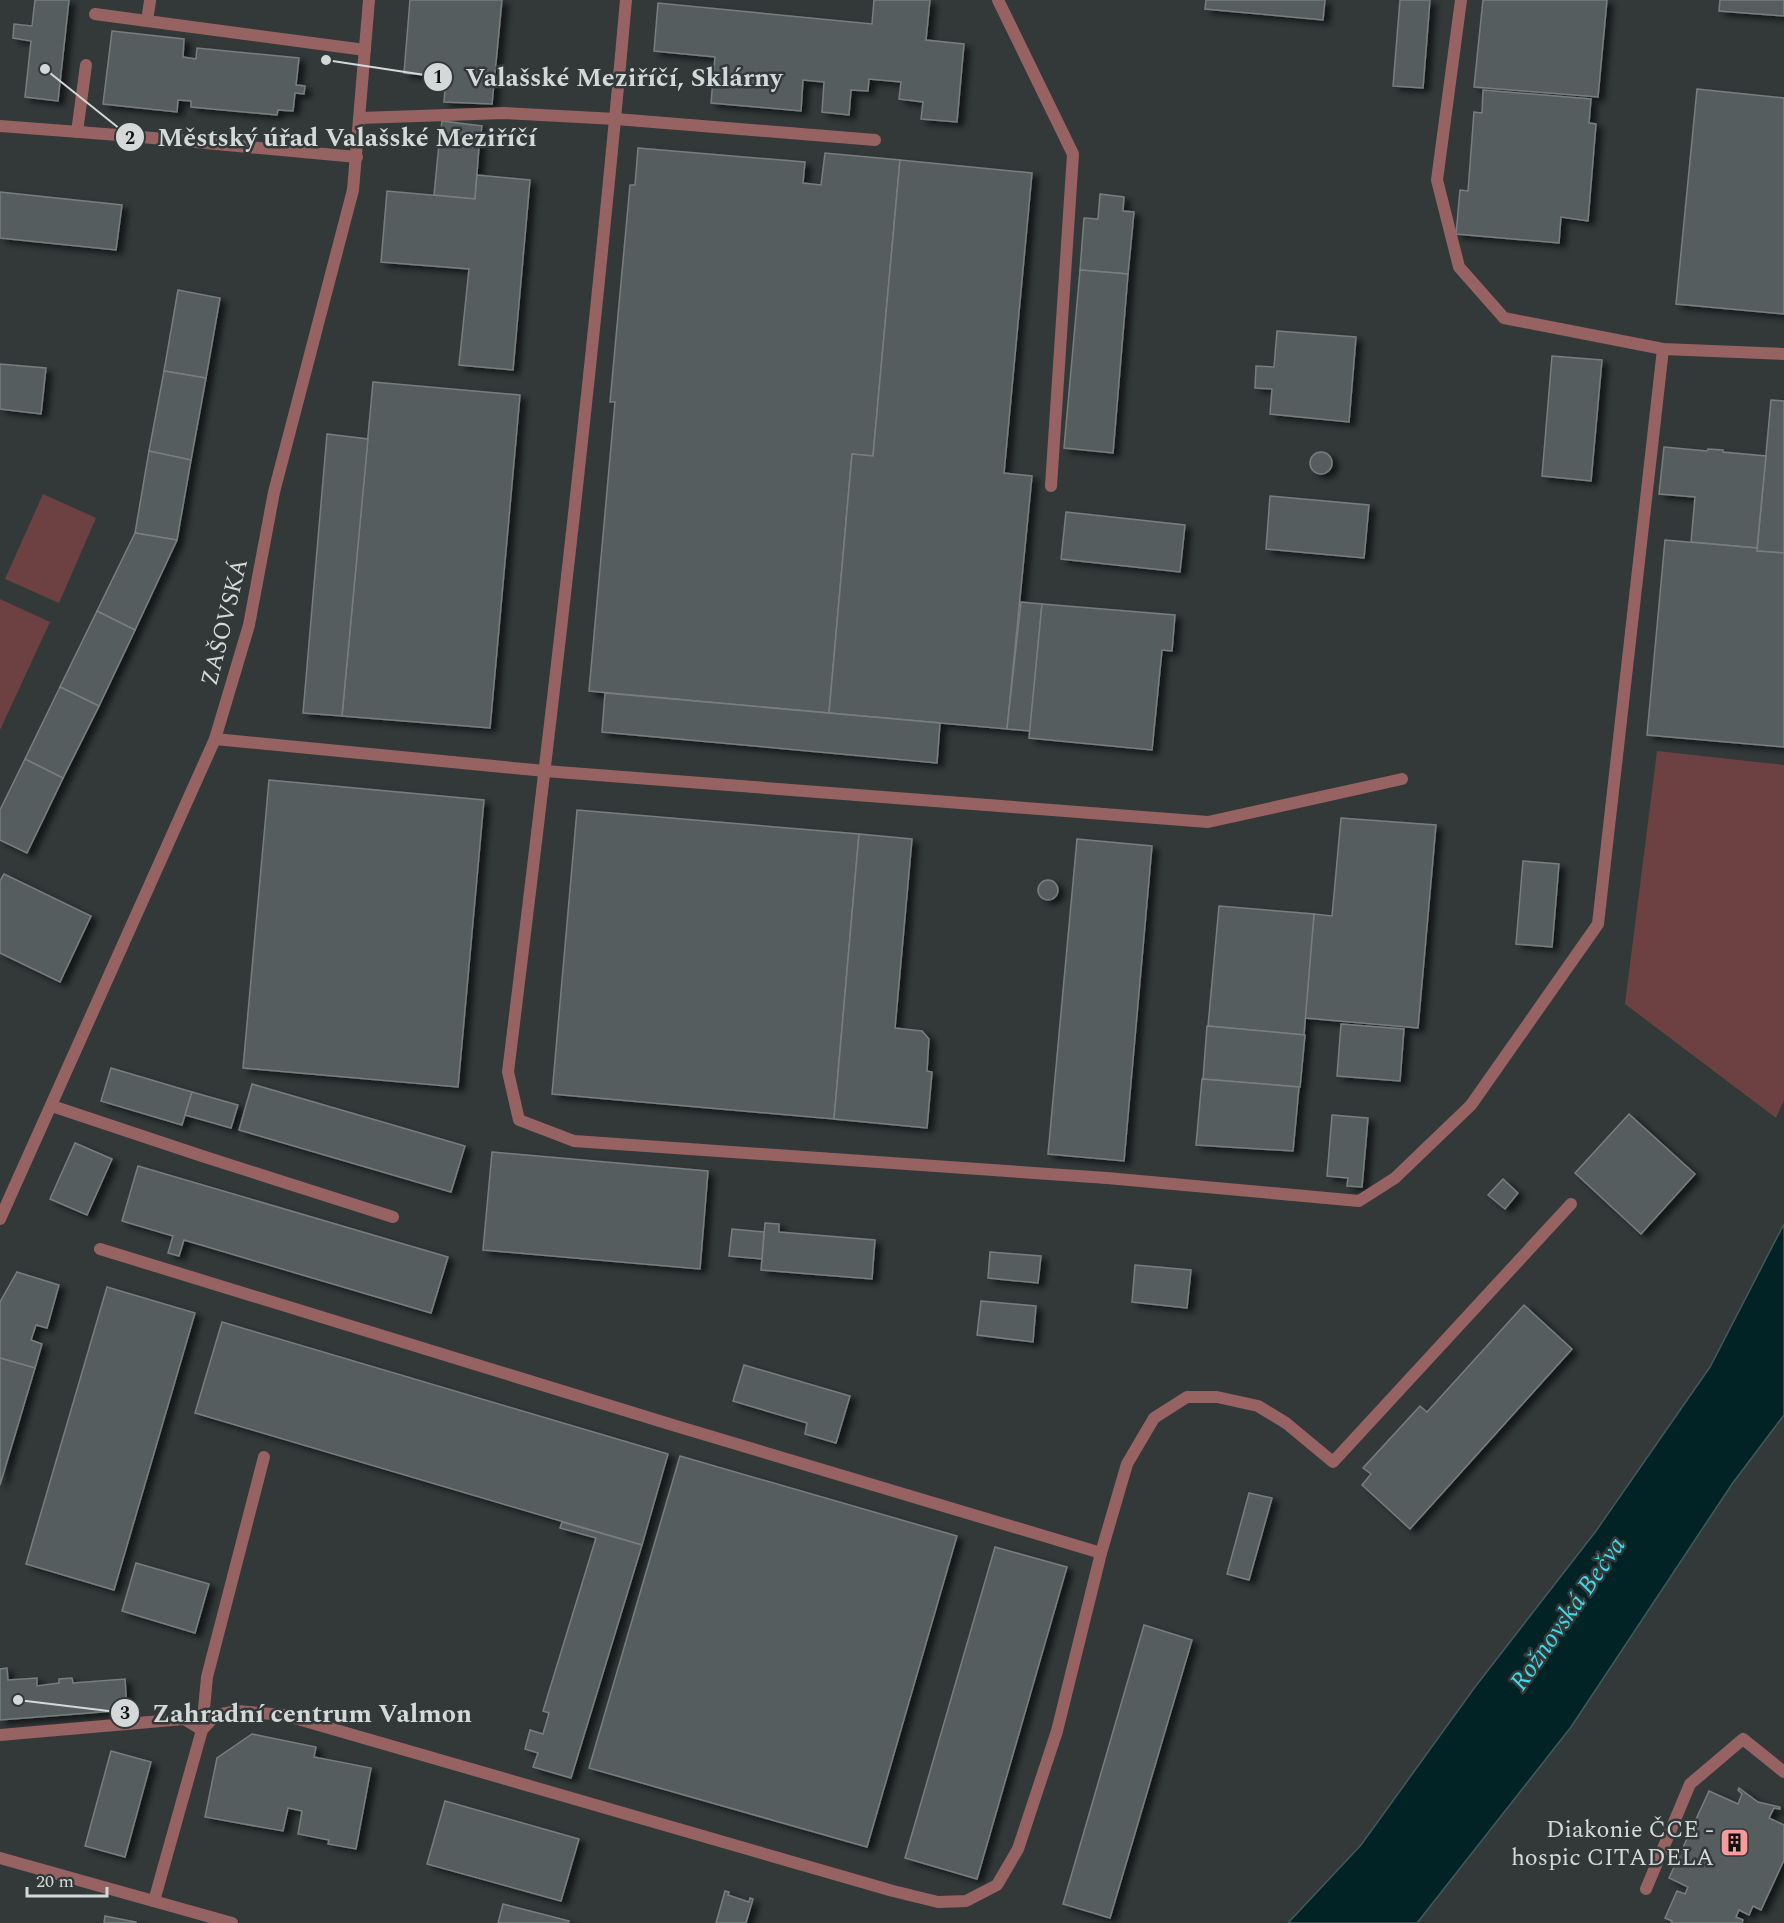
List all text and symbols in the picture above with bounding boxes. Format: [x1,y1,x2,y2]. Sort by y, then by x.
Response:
callout: Valašské Meziříčí, Sklárny [423,55,794,99]
text: Valašské Meziříčí, Sklárny [466,58,784,98]
text: 1 [433,64,443,91]
callout: Městský úřad Valašské Meziříčí [115,115,549,159]
text: Městský úřad Valašské Meziříčí [157,118,538,158]
text: 2 [125,125,135,152]
street label: ZAŠOVSKÁ [192,555,258,690]
water label: Rožnovská Bečva [1500,1528,1636,1699]
callout: Zahradní centrum Valmon [110,1691,484,1735]
text: Zahradní centrum Valmon [152,1694,472,1734]
text: 3 [120,1700,130,1727]
place label: Diakonie ČCE - hospic CITADELA [1511,1812,1714,1876]
building icon: Diakonie ČCE - hospic CITADELA [1719,1827,1751,1859]
scale bar [27,1860,106,1898]
text: 20 m [36,1868,74,1895]

